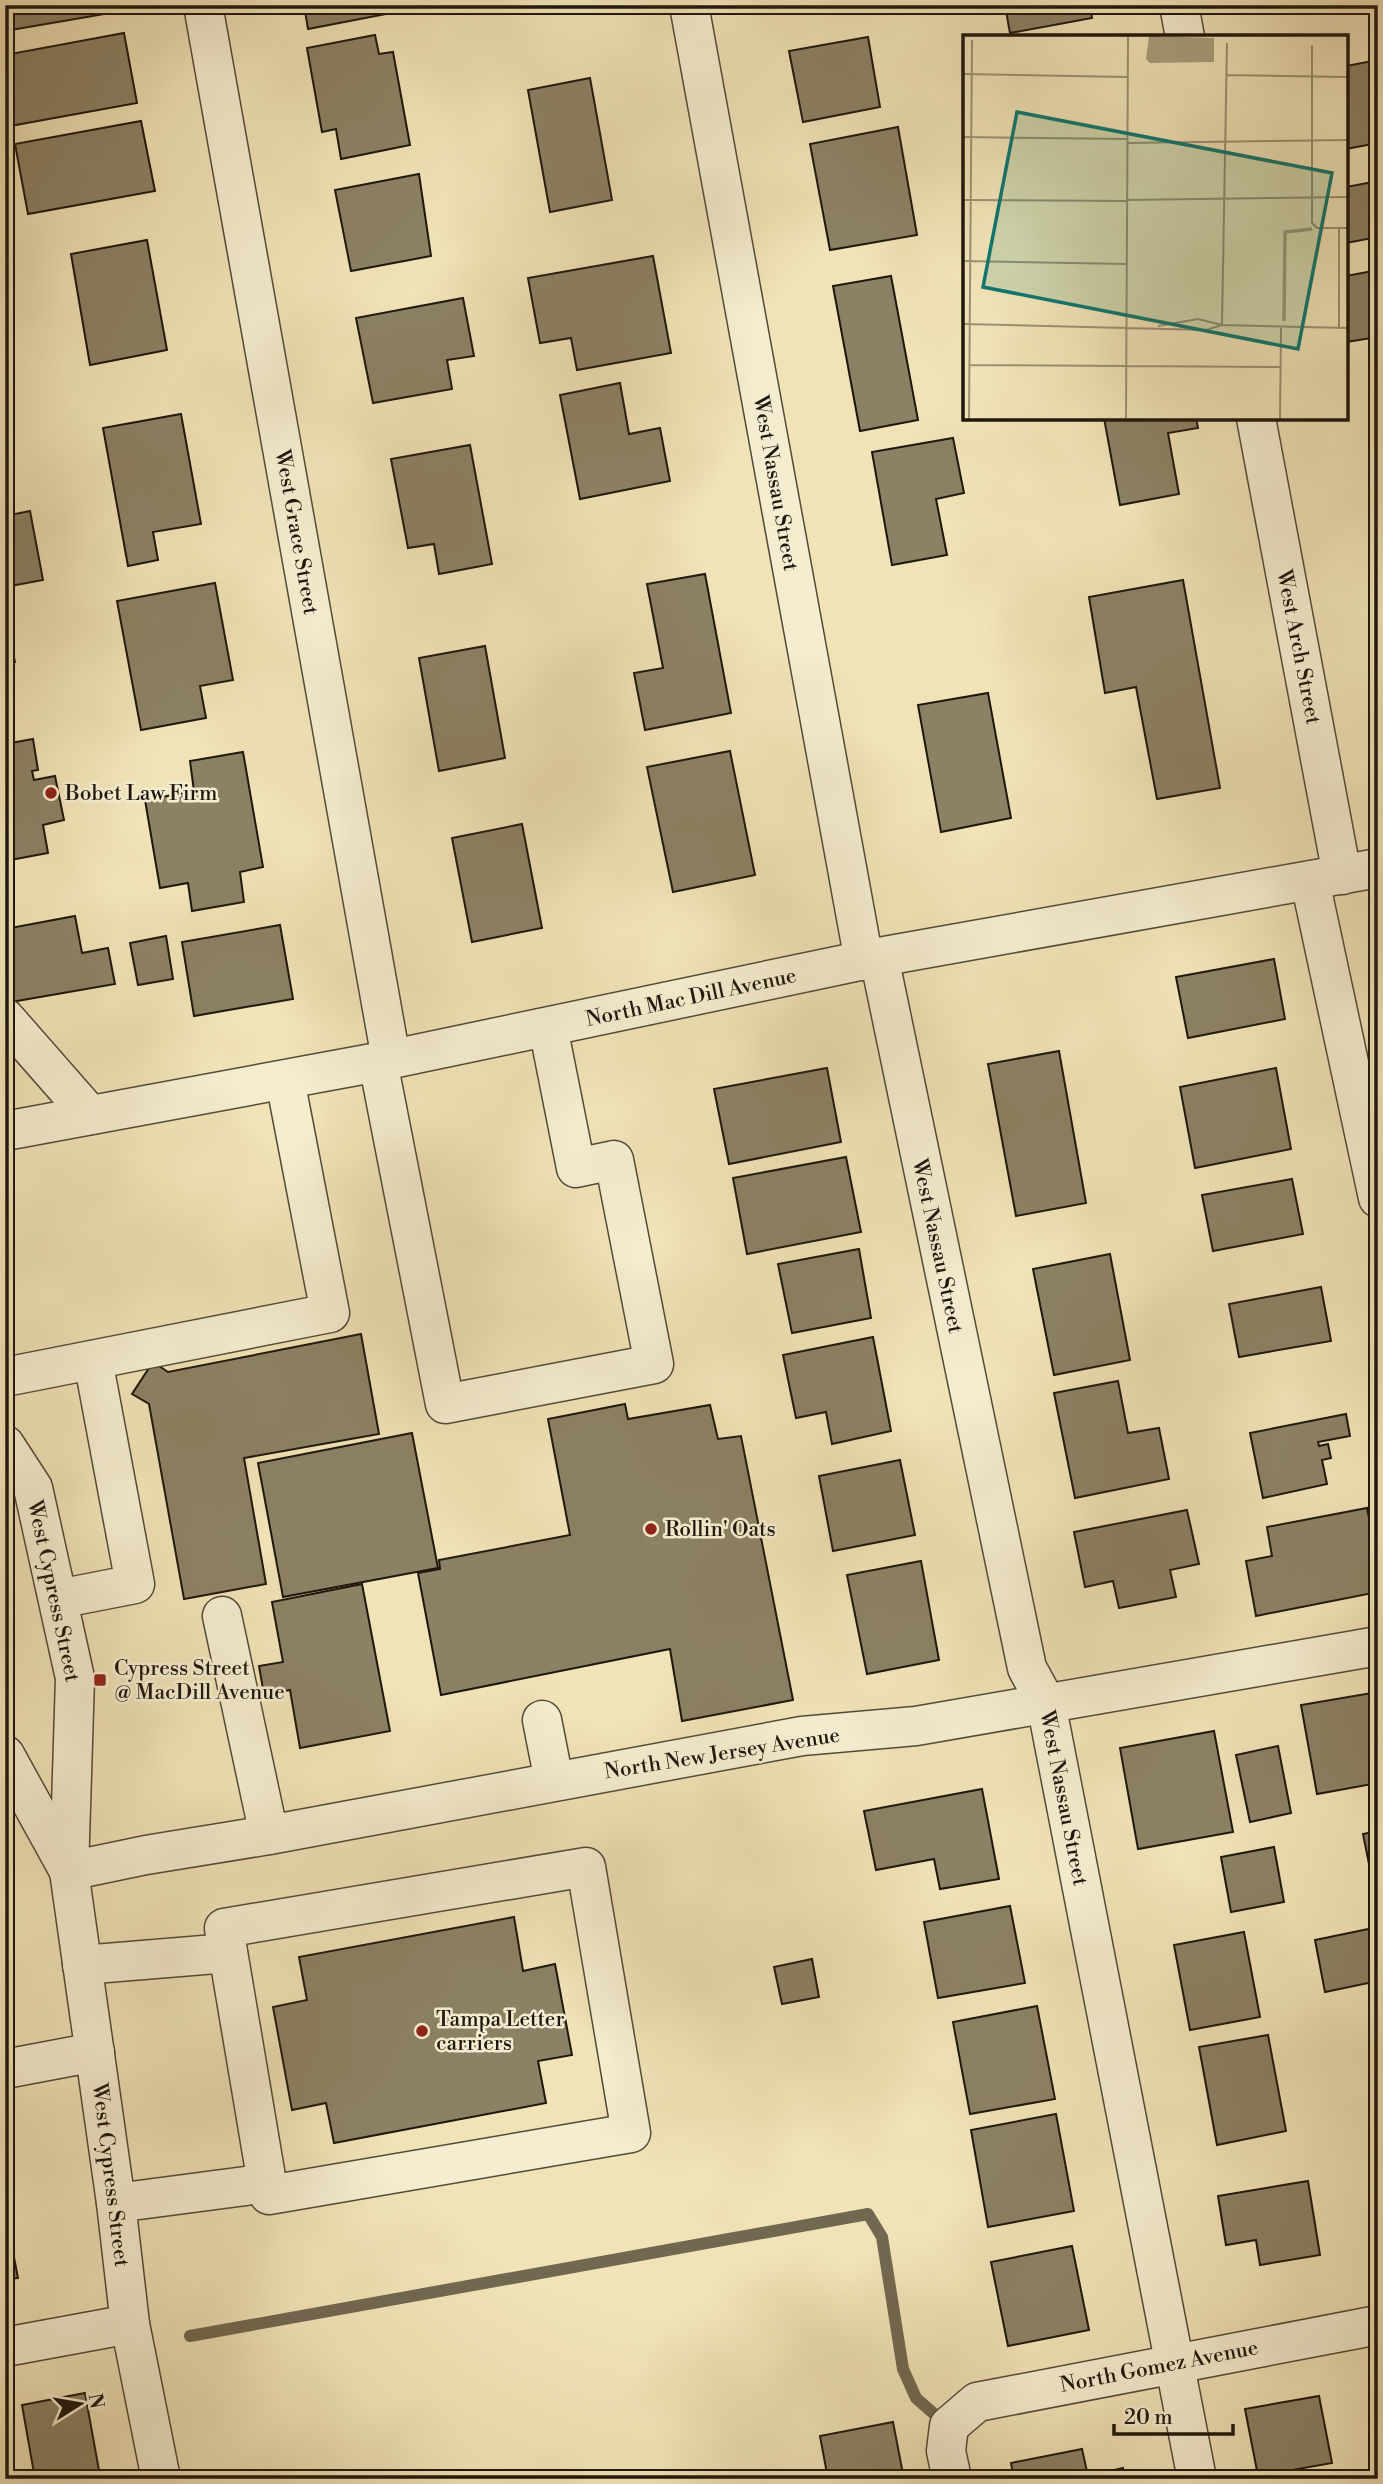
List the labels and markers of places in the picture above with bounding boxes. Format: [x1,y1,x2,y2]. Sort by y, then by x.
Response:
place label: Bobet Law Firm [64,781,217,807]
marker: Bobet Law Firm [43,785,59,801]
place label: Rollin' Oats [665,1517,776,1543]
marker: Rollin' Oats [643,1521,659,1537]
place label: Cypress Street @ MacDill Avenue [114,1656,285,1706]
marker: Cypress Street @ MacDill Avenue [92,1672,108,1688]
place label: Tampa Letter carriers [436,2007,564,2057]
marker: Tampa Letter carriers [414,2023,430,2039]

